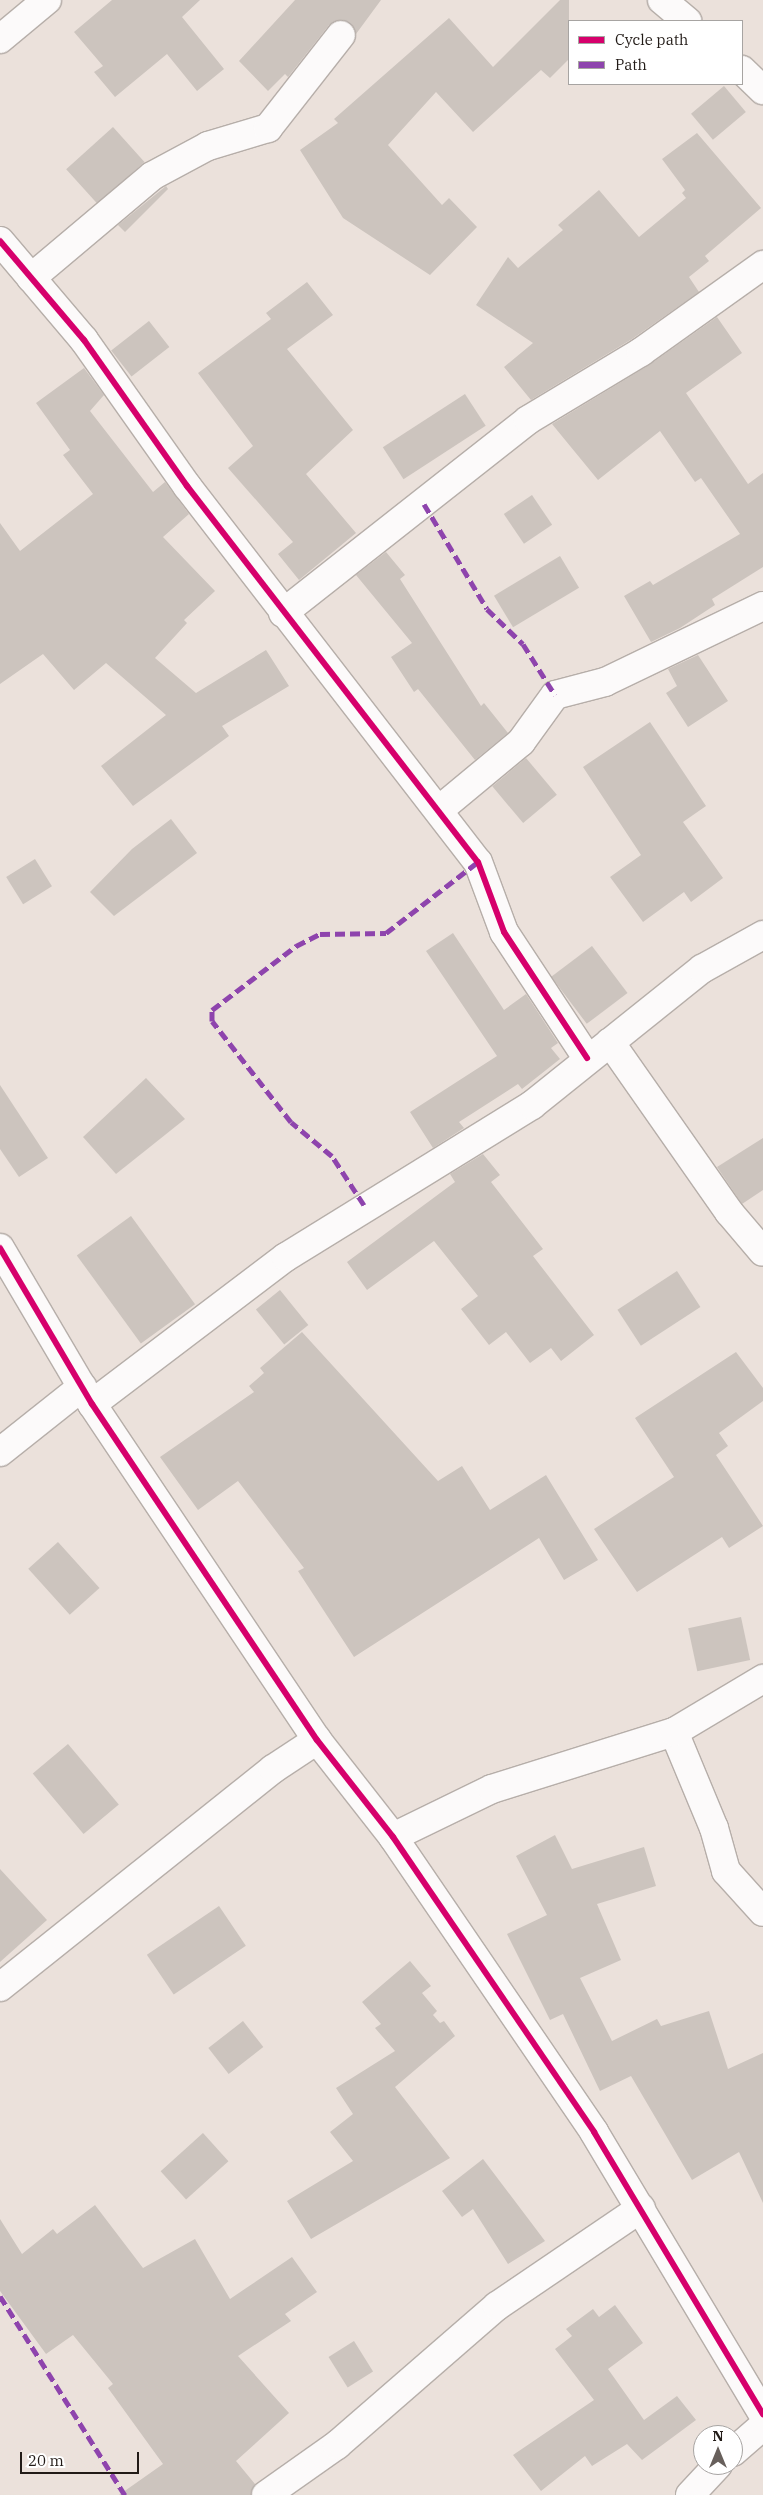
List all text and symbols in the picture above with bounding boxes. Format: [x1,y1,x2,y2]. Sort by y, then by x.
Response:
legend [568,20,743,85]
text: Cycle path [615,30,688,49]
text: Path [615,55,647,74]
north arrow [693,2425,743,2475]
text: N [712,2427,724,2445]
scale bar [22,2442,141,2474]
text: 20 m [28,2451,64,2470]

